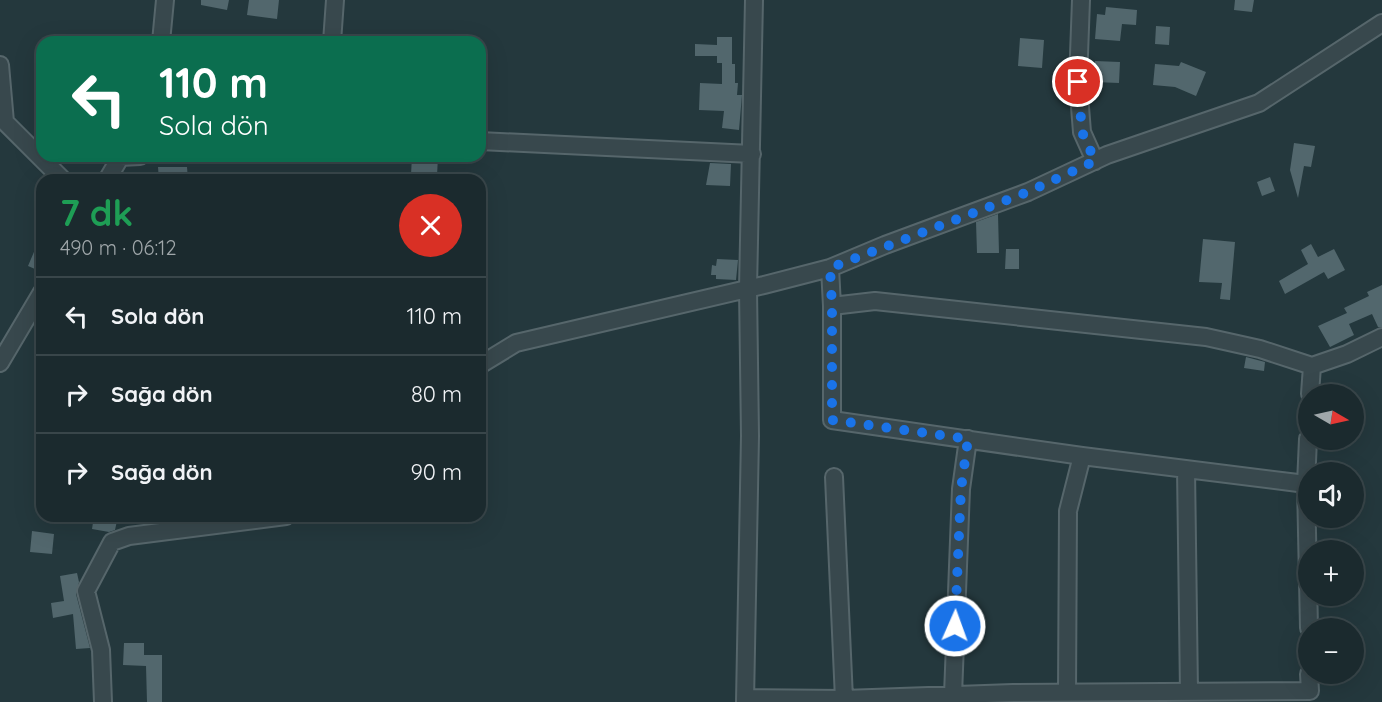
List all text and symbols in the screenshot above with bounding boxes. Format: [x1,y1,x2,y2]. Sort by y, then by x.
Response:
text: 110 m [159,56,268,109]
pin [1052,56,1103,107]
icon: left [60,60,138,138]
icon: arrive [1061,65,1094,98]
text: Sola dön [159,108,269,142]
text: 7 dk [60,190,133,235]
button: close [399,194,462,257]
text: 490 m · 06:12 [60,235,177,260]
icon: left [60,300,93,333]
text: Sola dön [111,302,204,330]
text: 110 m [407,302,462,330]
icon: right [60,378,93,411]
text: Sağa dön [111,380,213,408]
text: 80 m [411,380,462,408]
north arrow [1298,384,1364,450]
map controls [1298,384,1364,684]
icon: right [60,456,93,489]
text: Sağa dön [111,458,213,486]
text: 90 m [411,458,462,486]
button: sound [1298,462,1364,528]
button: + [1298,540,1364,606]
position arrow [923,594,987,658]
button: − [1298,618,1364,684]

